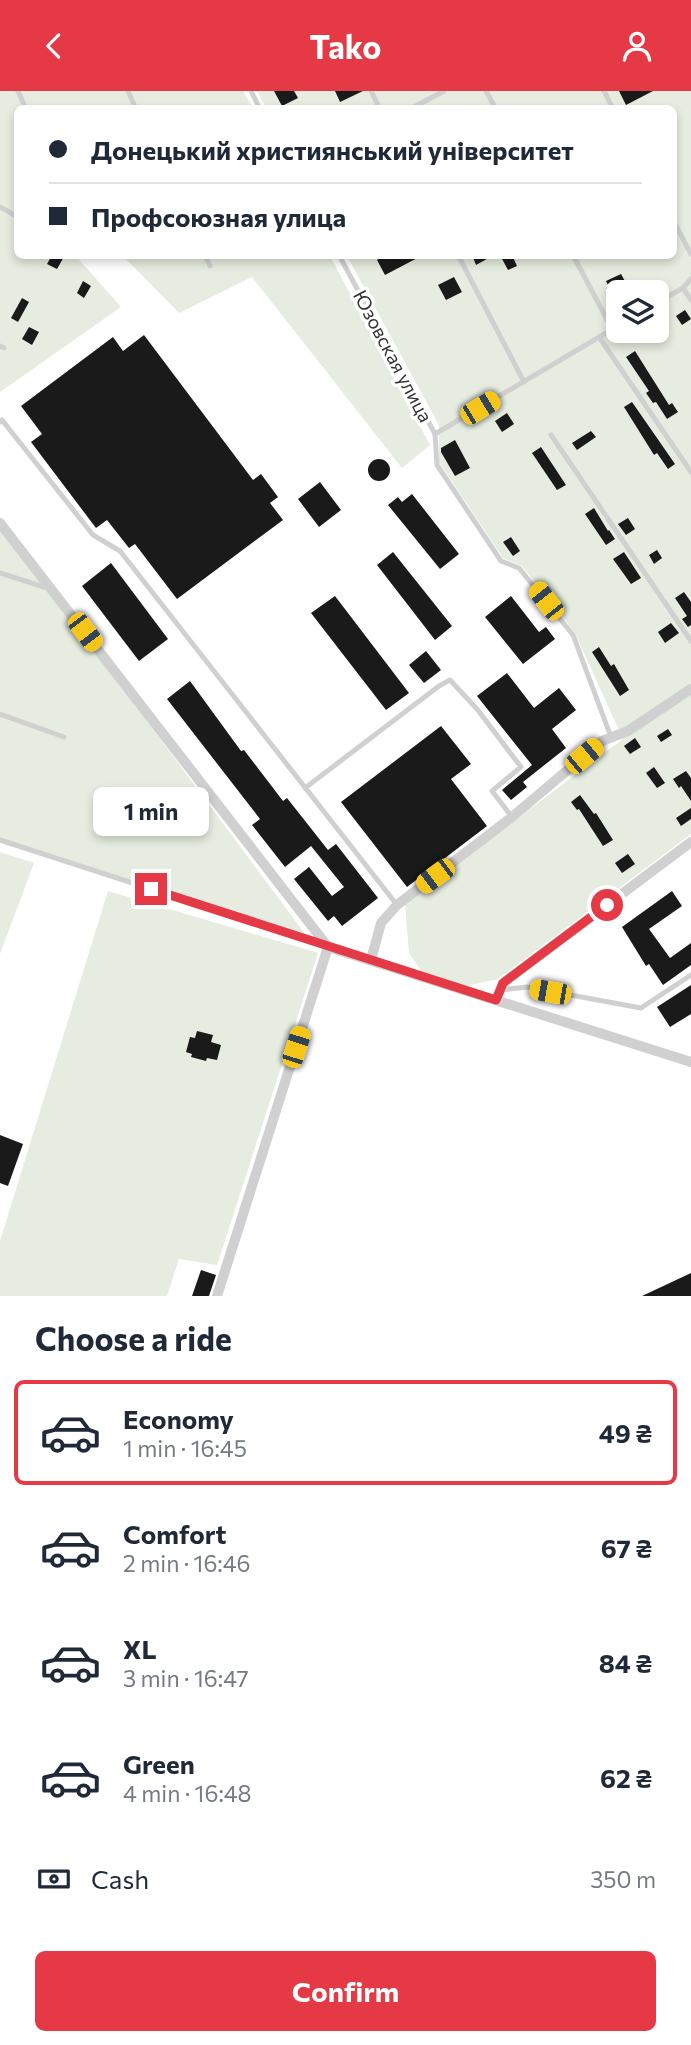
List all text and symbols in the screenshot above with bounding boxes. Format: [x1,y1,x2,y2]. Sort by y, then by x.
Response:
text: Tako [310,26,381,66]
icon: back [35,27,73,65]
icon: person [618,27,656,65]
text: Донецький християнський університет [91,134,574,165]
text: Профсоюзная улица [91,201,346,232]
map controls [606,280,669,343]
button: layers [606,280,669,343]
street label: Юзовская улица [349,286,438,426]
car [457,388,504,428]
car [525,578,568,624]
car [64,609,107,655]
car [562,734,607,778]
callout: 1 min [93,787,209,837]
text: 1 min [124,797,178,825]
car [412,855,459,897]
route end [135,873,167,905]
route start [591,889,623,921]
car [528,978,573,1006]
car [280,1024,313,1070]
text: Choose a ride [35,1318,232,1358]
icon: car [39,1401,102,1464]
text: Economy [123,1403,234,1434]
text: 49 ₴ [599,1417,652,1448]
text: 1 min · 16:45 [123,1434,247,1462]
icon: car [39,1516,102,1579]
text: Comfort [123,1518,226,1549]
text: 67 ₴ [601,1532,652,1563]
text: 2 min · 16:46 [123,1549,251,1577]
icon: car [39,1631,102,1694]
text: XL [123,1633,157,1664]
text: 84 ₴ [599,1647,652,1678]
text: 3 min · 16:47 [123,1664,249,1692]
icon: car [39,1746,102,1809]
text: Green [123,1748,195,1779]
text: 62 ₴ [600,1762,652,1793]
text: 4 min · 16:48 [123,1779,252,1807]
icon: cash [35,1860,73,1898]
text: Cash [91,1863,149,1894]
text: 350 m [590,1865,656,1893]
button: Confirm [35,1951,656,2031]

